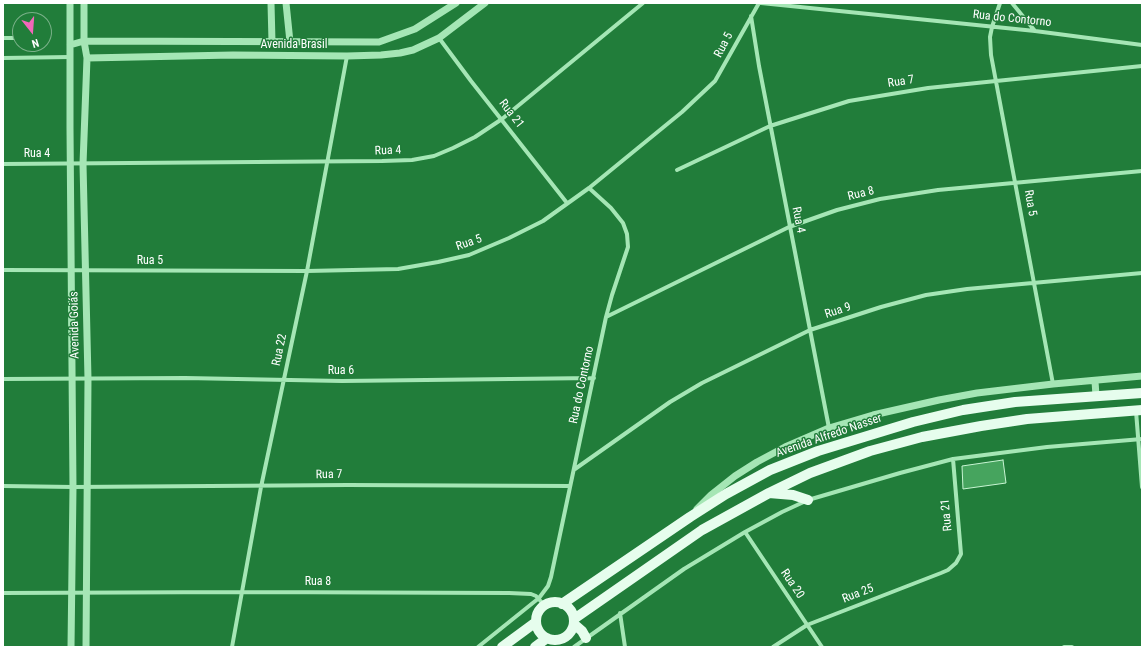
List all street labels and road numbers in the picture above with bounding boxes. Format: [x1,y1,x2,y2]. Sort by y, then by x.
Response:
street label: Rua do Contorno [972,8,1052,30]
street label: Rua 5 [711,30,737,60]
street label: Avenida Brasil [260,38,328,52]
street label: Rua 7 [887,73,915,91]
street label: Rua 21 [495,97,527,131]
street label: Rua 4 [374,143,402,159]
street label: Rua 4 [24,147,50,161]
street label: Rua 8 [846,184,876,204]
street label: Rua 5 [1021,189,1039,217]
street label: Rua 4 [788,206,808,234]
street label: Rua 5 [454,232,484,254]
street label: Rua 5 [137,254,163,268]
street label: Avenida Goiás [67,291,83,359]
street label: Rua 9 [823,300,853,322]
street label: Rua 22 [270,333,290,367]
street label: Rua do Contorno [567,345,597,425]
street label: Rua 6 [328,364,354,378]
street label: Avenida Alfredo Nasser [774,411,884,461]
street label: Rua 7 [316,468,342,482]
street label: Rua 21 [938,498,956,532]
street label: Rua 20 [777,566,807,602]
street label: Rua 8 [305,575,331,589]
street label: Rua 25 [840,581,876,607]

